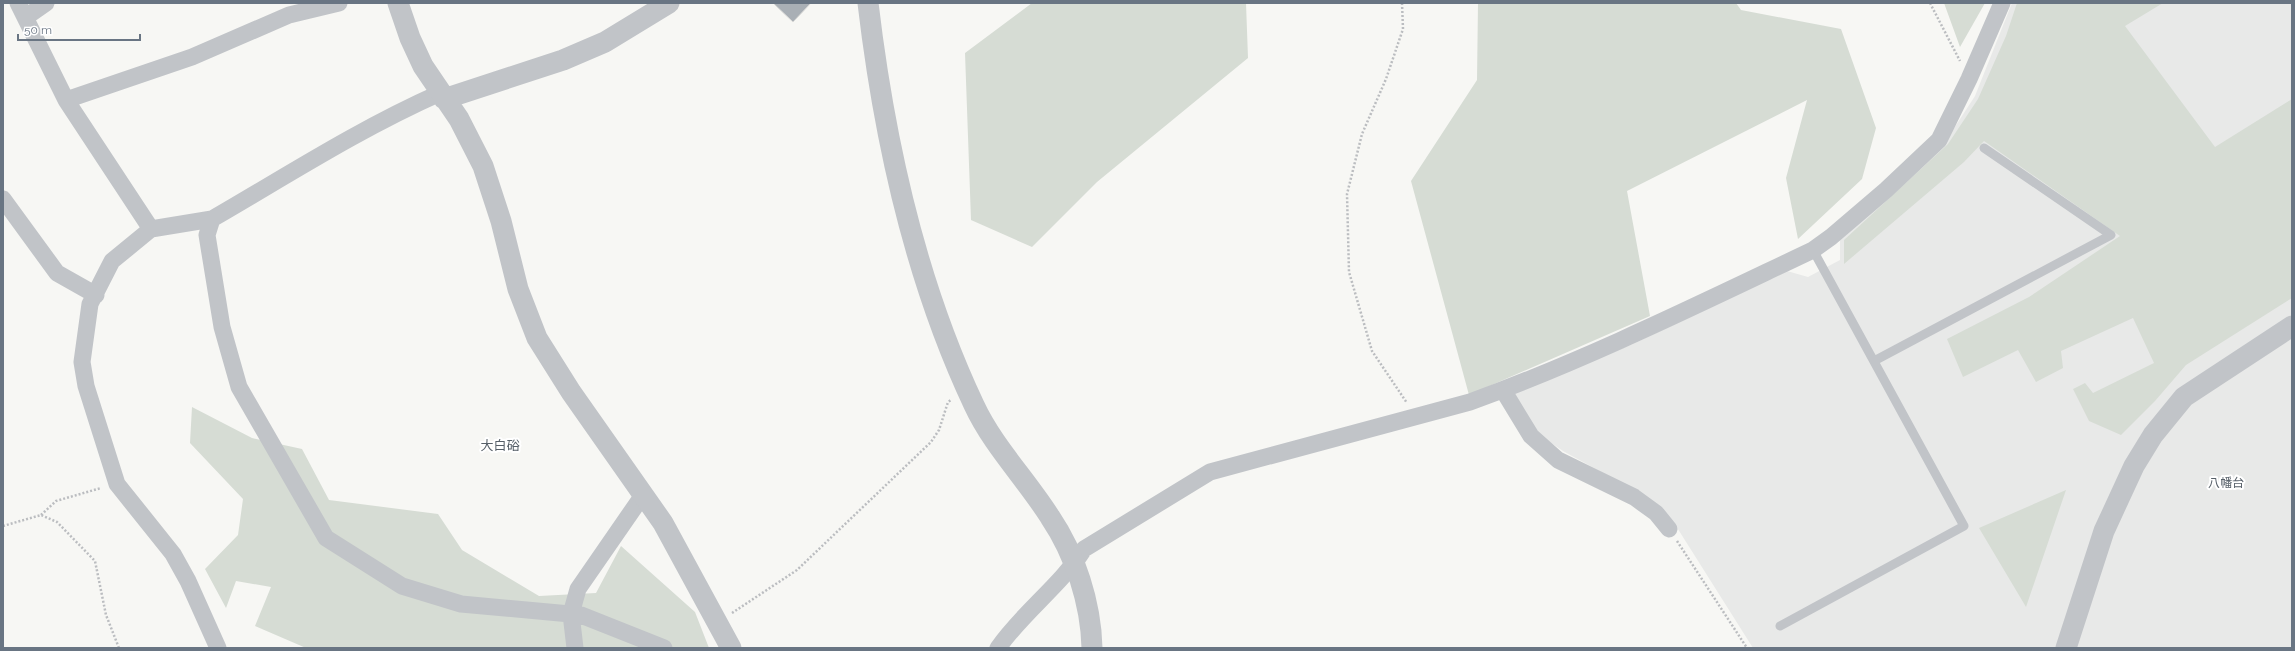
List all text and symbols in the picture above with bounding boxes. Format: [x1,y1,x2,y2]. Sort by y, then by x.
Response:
scale bar [18,16,140,42]
text: 50 m [24,23,52,37]
district label: 大白硲 [480,438,520,453]
district label: 八幡台 [2208,476,2244,490]

